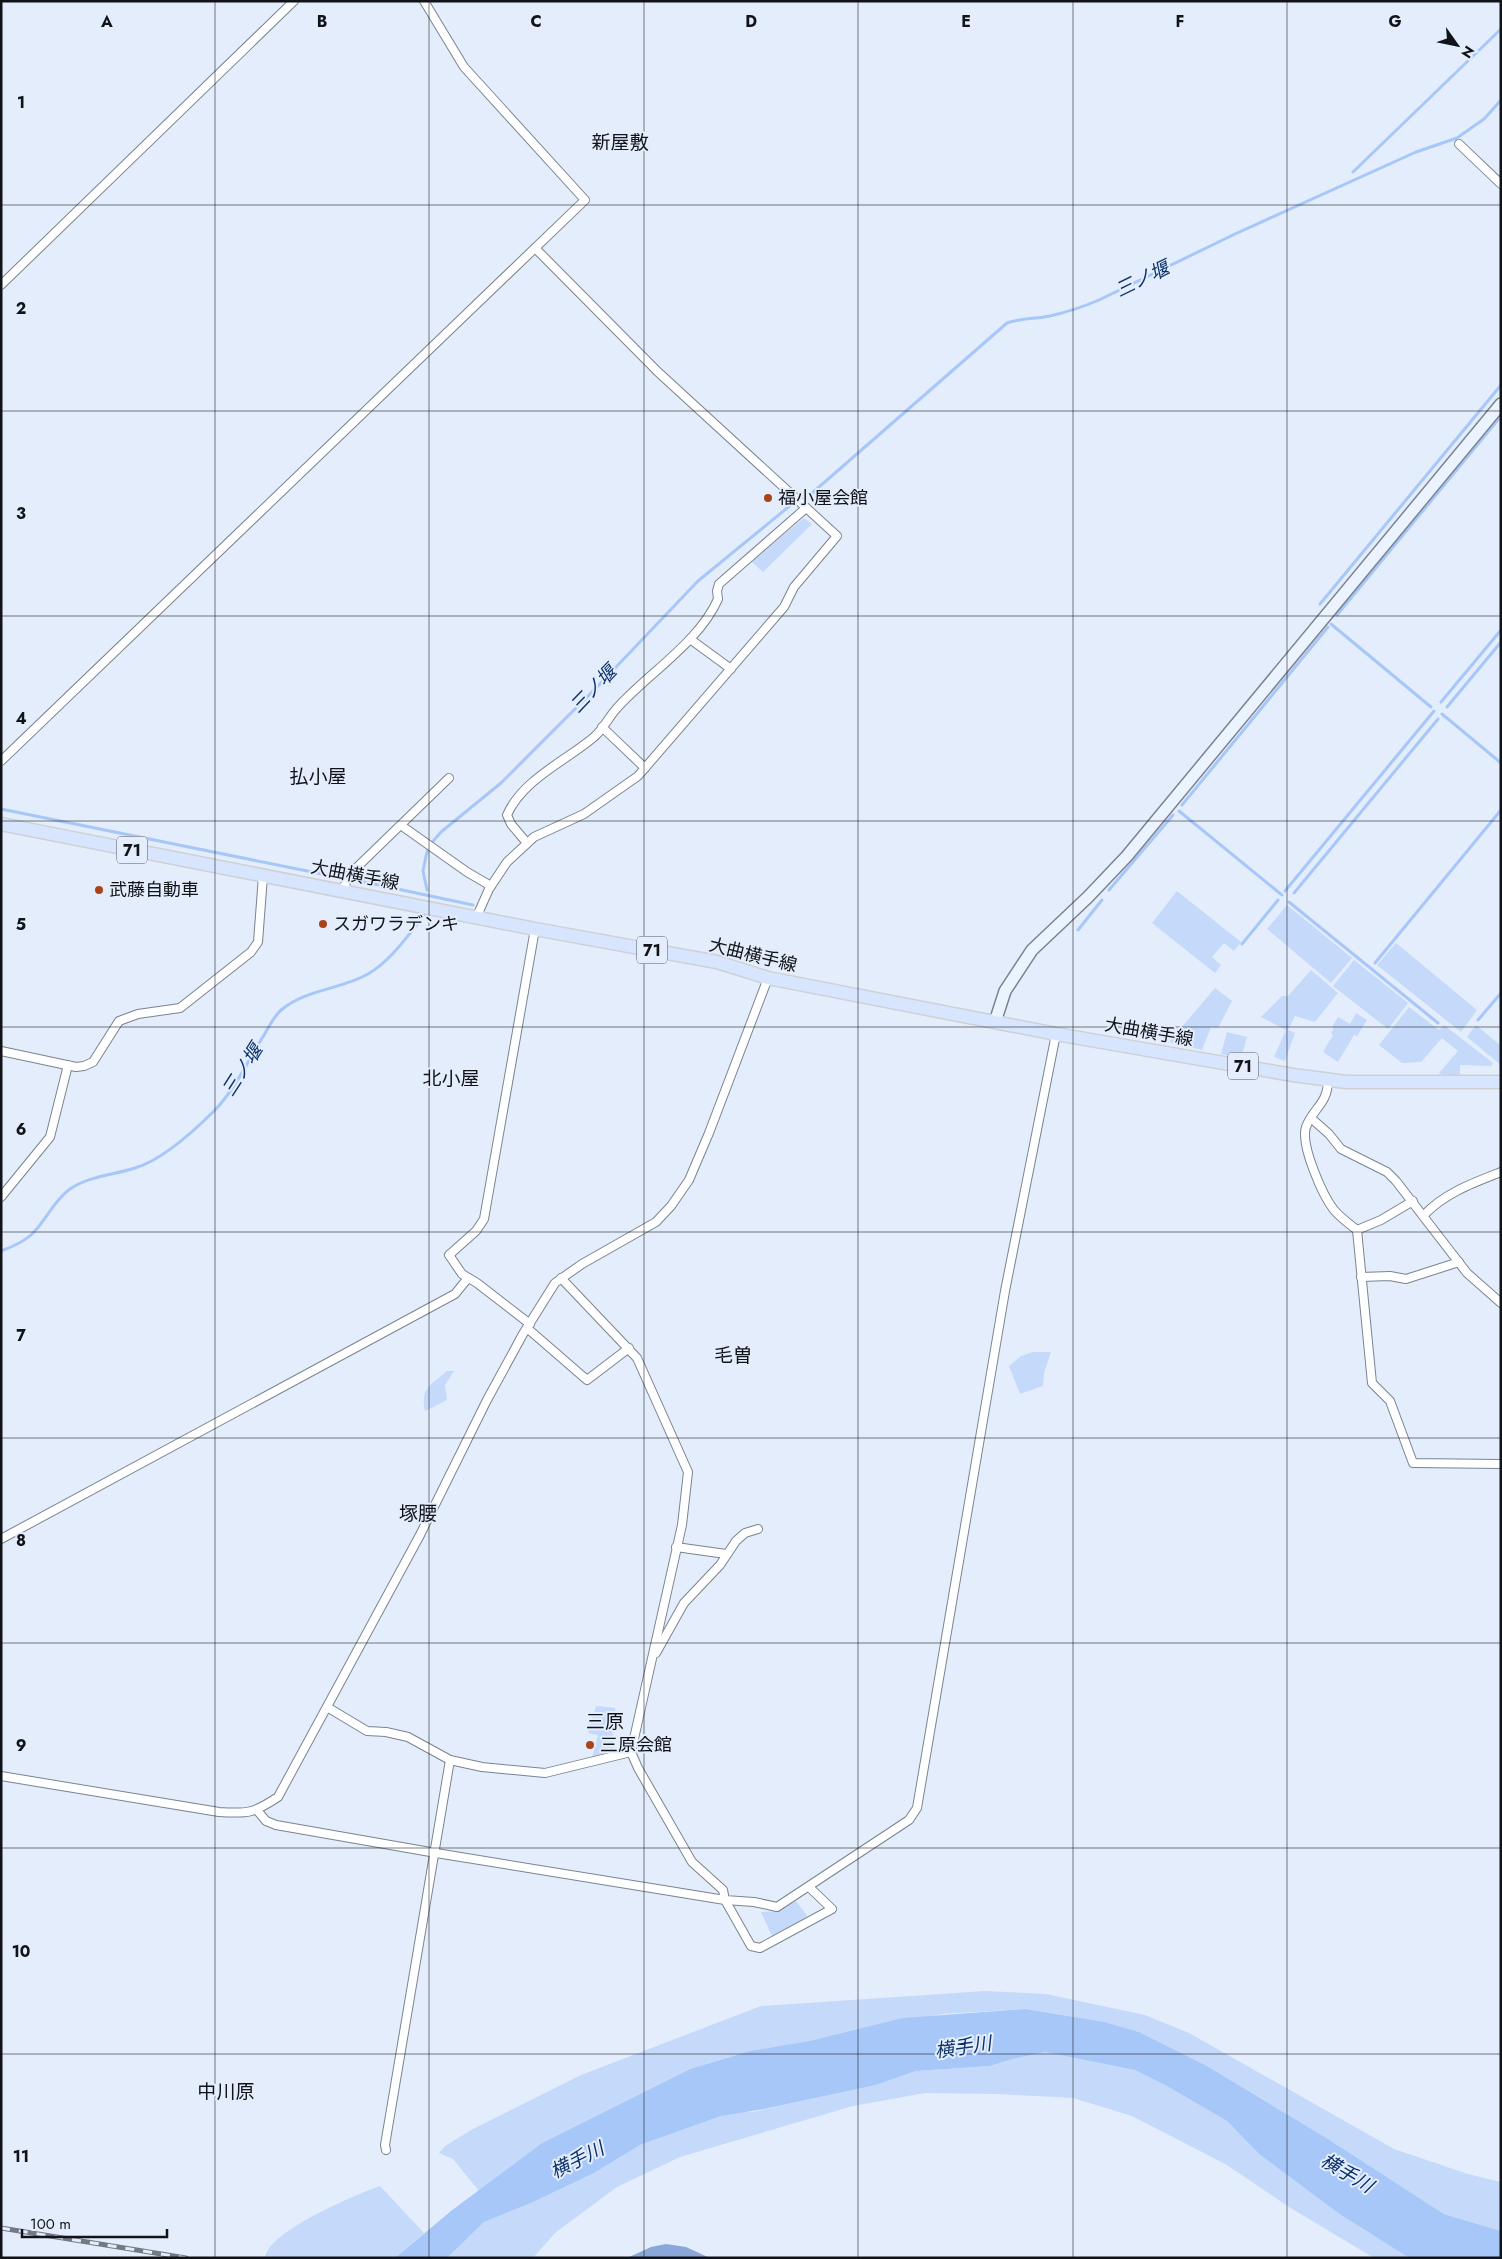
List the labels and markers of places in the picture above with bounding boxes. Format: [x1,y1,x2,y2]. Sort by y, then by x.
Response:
place label: 福小屋会館 [778,485,868,511]
marker: 福小屋会館 [762,492,774,504]
place label: 武藤自動車 [109,877,199,903]
marker: 武藤自動車 [93,884,105,896]
place label: スガワラデンキ [333,911,459,937]
marker: スガワラデンキ [317,918,329,930]
place label: 三原会館 [600,1732,672,1758]
marker: 三原会館 [584,1739,596,1751]

